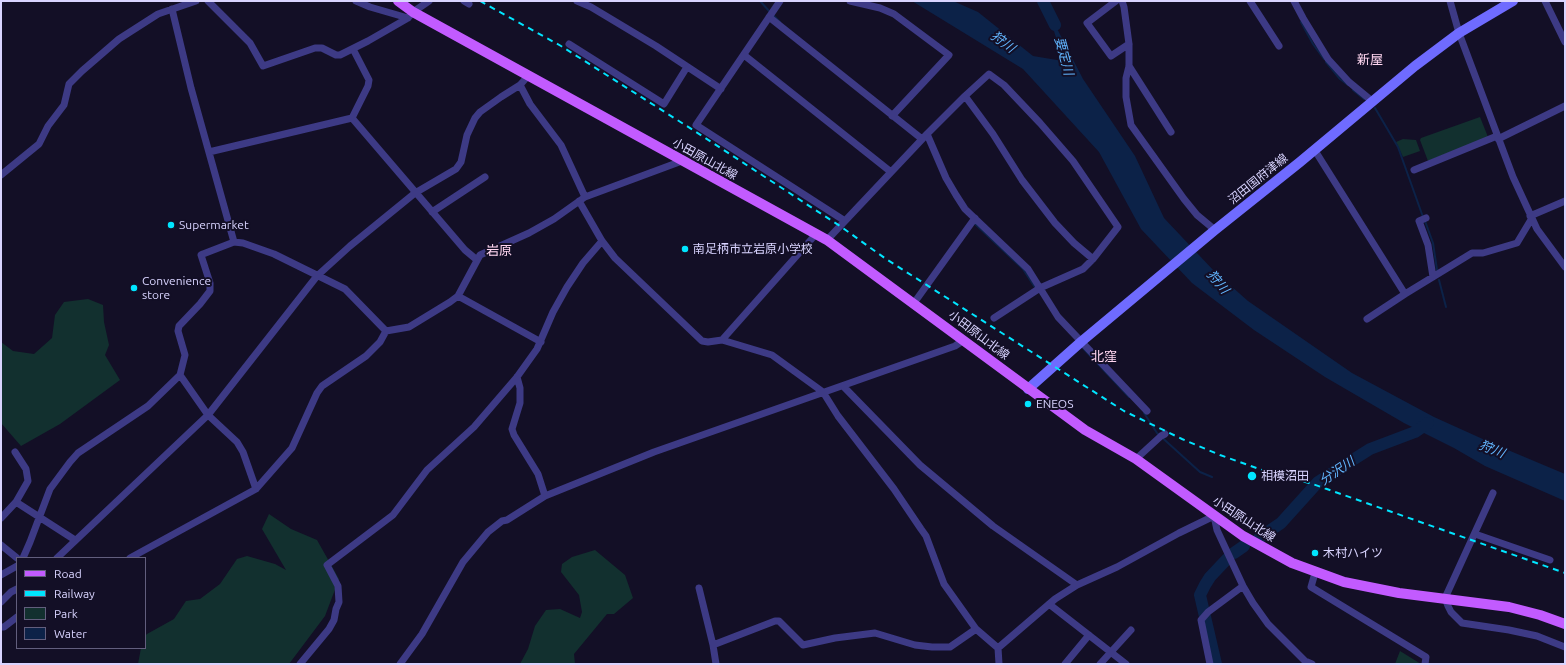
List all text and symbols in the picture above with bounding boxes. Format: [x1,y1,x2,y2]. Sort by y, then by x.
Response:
water label: 狩川 [988,28,1018,56]
water label: 要定川 [1051,35,1077,77]
district label: 新屋 [1357,52,1383,68]
street label: 小田原山北線 [670,135,740,183]
street label: 沼田国府津線 [1225,151,1291,207]
place label: Supermarket [179,218,249,232]
marker: Supermarket [166,220,176,230]
place label: 南足柄市立岩原小学校 [693,242,813,256]
district label: 岩原 [486,243,512,259]
marker: 南足柄市立岩原小学校 [680,244,690,254]
water label: 狩川 [1204,267,1232,297]
place label: Convenience store [142,274,211,302]
marker: Convenience store [129,283,139,293]
street label: 小田原山北線 [946,308,1012,362]
district label: 北窪 [1091,349,1117,365]
place label: ENEOS [1036,397,1073,411]
marker: ENEOS [1023,399,1033,409]
water label: 狩川 [1477,437,1507,461]
water label: 分沢川 [1316,454,1358,488]
place label: 相模沼田 [1261,469,1309,483]
marker: 相模沼田 [1246,470,1258,482]
street label: 小田原山北線 [1210,493,1278,545]
place label: 木村ハイツ [1323,546,1383,560]
marker: 木村ハイツ [1310,548,1320,558]
legend [16,557,146,649]
text: Road [54,567,82,580]
text: Railway [54,587,95,600]
text: Park [54,607,78,620]
text: Water [54,627,87,640]

